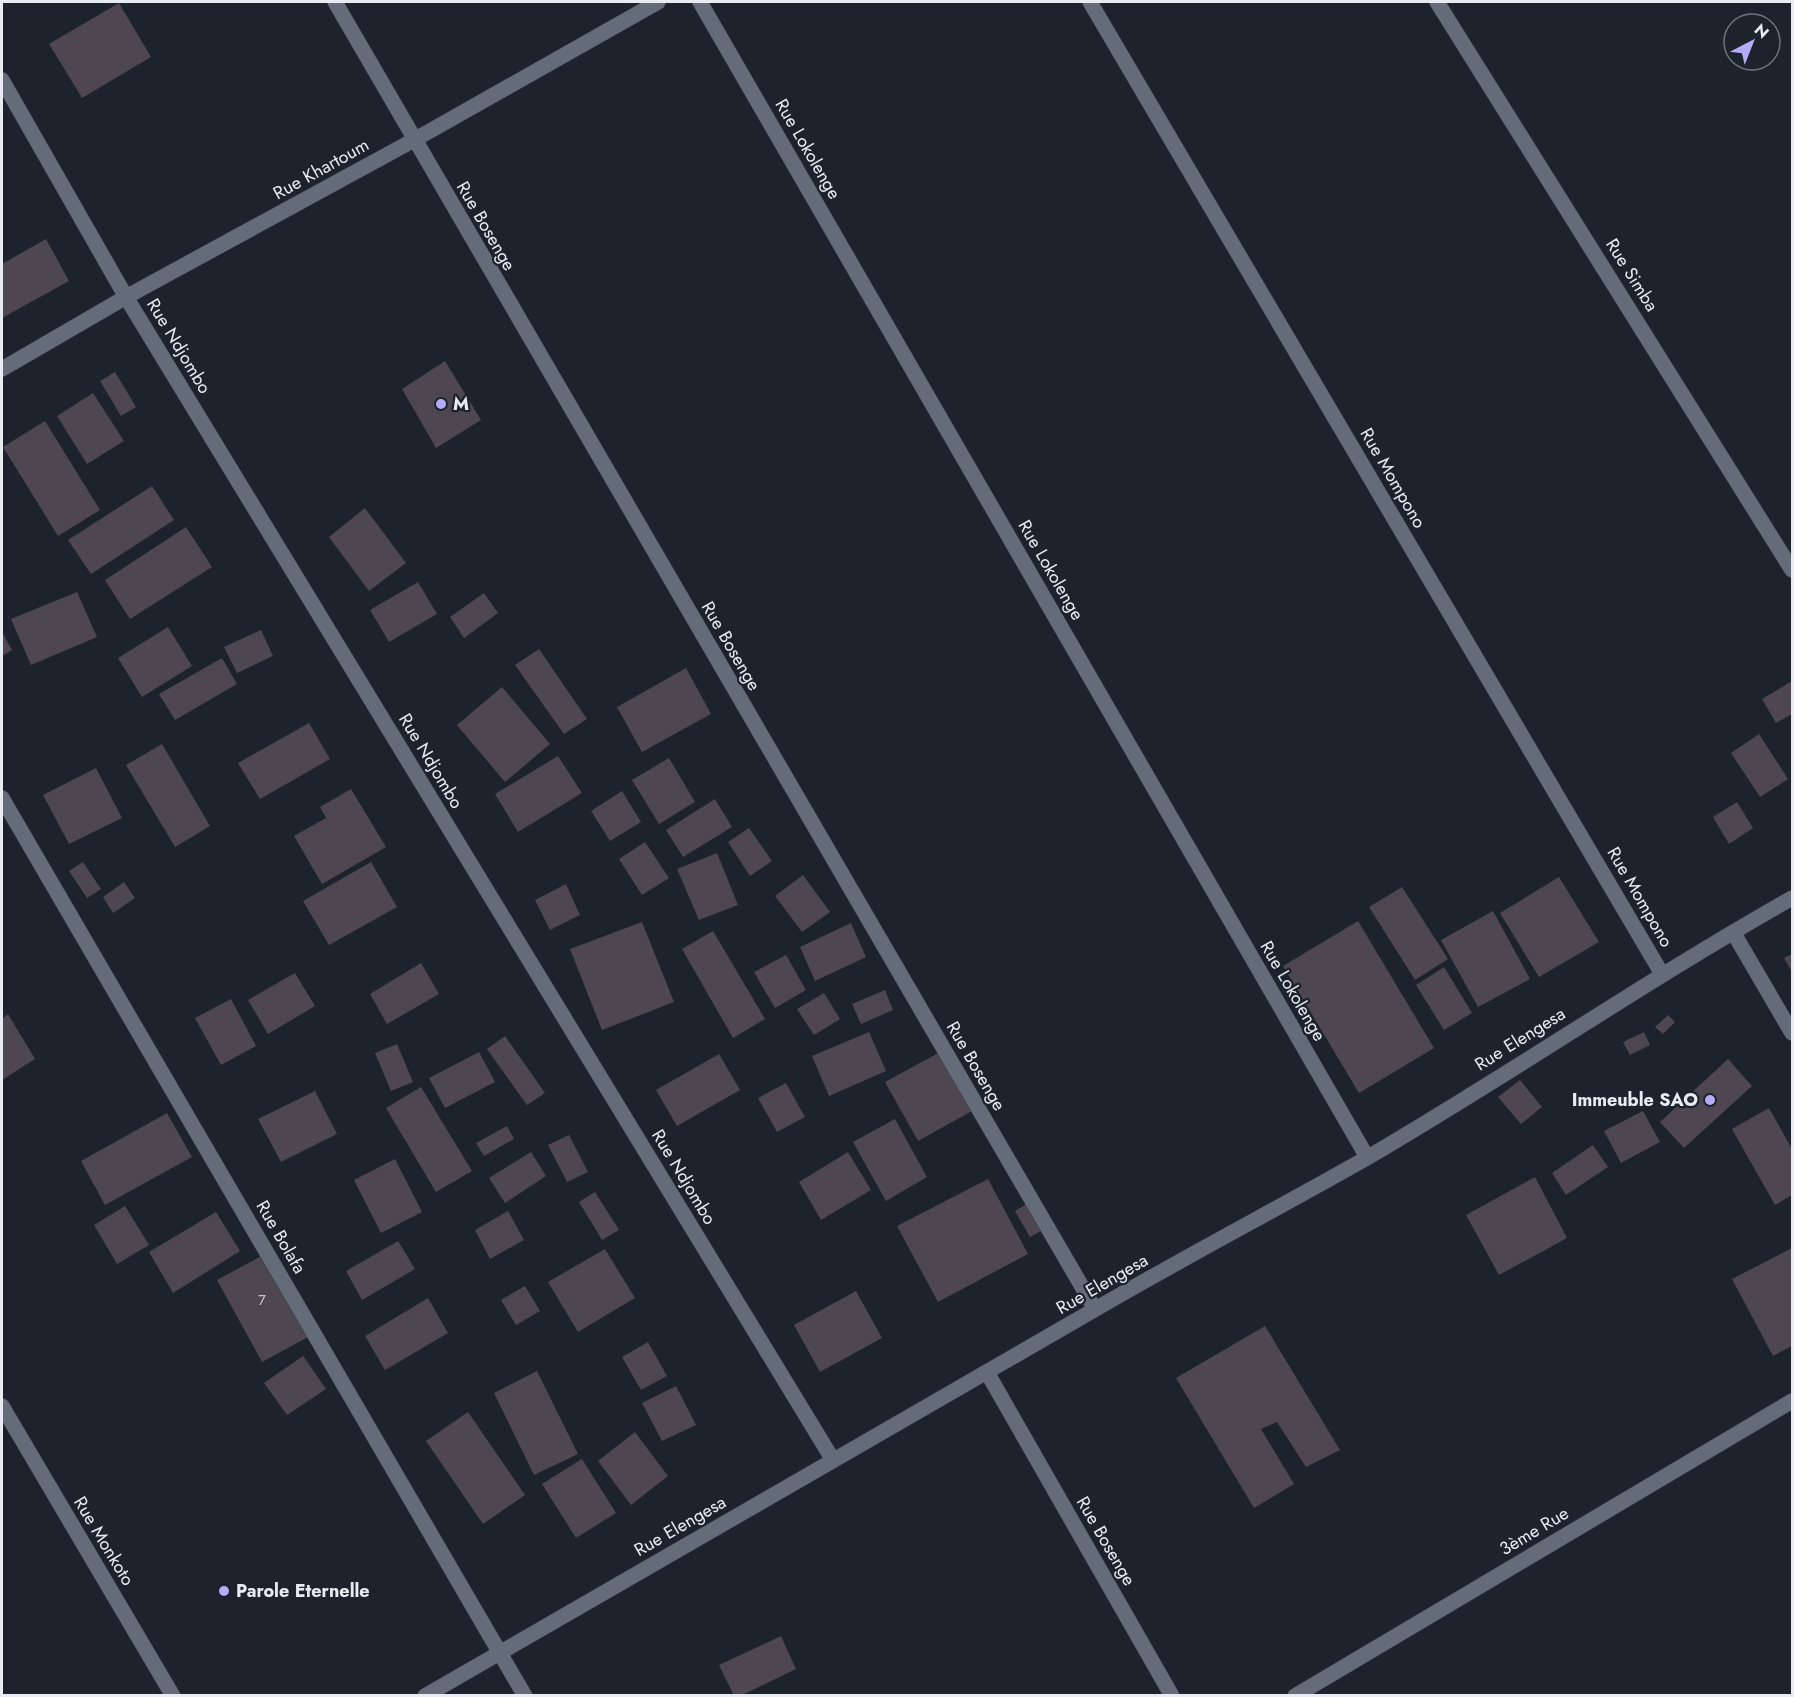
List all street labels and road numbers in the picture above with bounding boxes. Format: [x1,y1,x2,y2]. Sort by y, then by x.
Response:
street label: Rue Lokolenge [769,94,847,204]
street label: Rue Khartoum [268,132,374,206]
street label: Rue Bosenge [450,176,522,276]
street label: Rue Simba [1599,233,1665,317]
street label: Rue Ndjombo [140,293,218,399]
street label: Rue Mompono [1354,423,1432,533]
street label: Rue Lokolenge [1012,515,1090,625]
street label: Rue Bosenge [695,596,767,696]
street label: Rue Ndjombo [392,708,470,814]
street label: Rue Mompono [1601,842,1679,952]
street label: Rue Lokolenge [1254,936,1332,1046]
street label: Rue Elengesa [1470,1001,1570,1077]
street label: Rue Bosenge [940,1016,1012,1116]
street label: Rue Ndjombo [645,1124,723,1230]
street label: Rue Bolafa [250,1196,312,1278]
street label: Rue Elengesa [1051,1247,1153,1321]
street label: Rue Elengesa [629,1489,731,1563]
street label: Rue Bosenge [1070,1491,1142,1591]
street label: Rue Monkoto [67,1492,141,1591]
street label: 3ème Rue [1494,1500,1574,1562]

